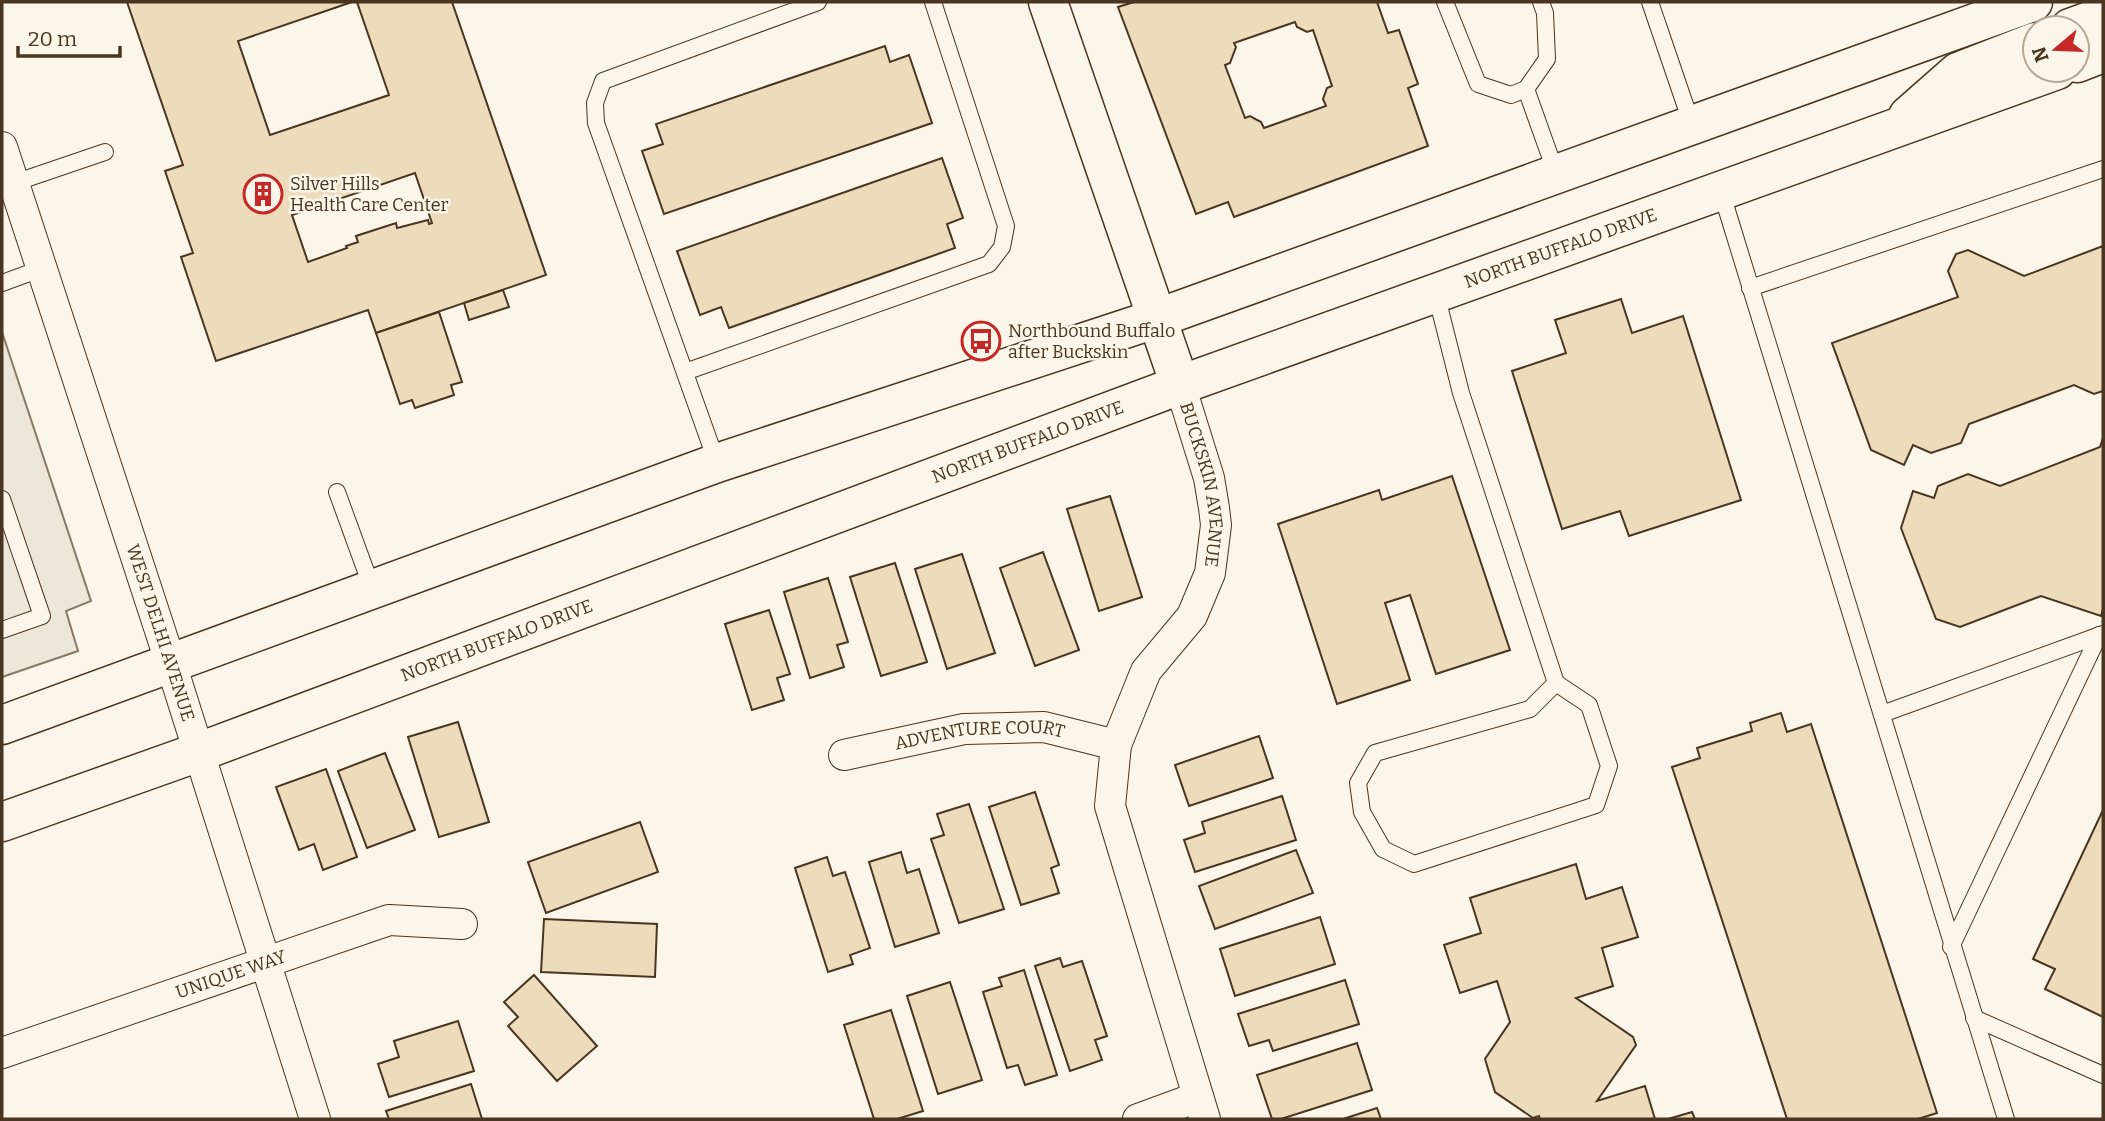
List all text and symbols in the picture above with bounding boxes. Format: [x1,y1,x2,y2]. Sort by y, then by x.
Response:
scale bar [18,14,119,58]
north arrow [2021,14,2091,84]
text: 20 m [28,26,77,52]
text: N [2027,43,2054,65]
building icon: Silver Hills Health Care Center [242,173,284,215]
place label: Silver Hills Health Care Center [290,173,449,216]
street label: NORTH BUFFALO DRIVE [1461,204,1660,293]
bus stop icon: Northbound Buffalo after Buckskin [960,320,1002,362]
place label: Northbound Buffalo after Buckskin [1008,320,1175,363]
street label: NORTH BUFFALO DRIVE [929,396,1127,488]
street label: BUCKSKIN AVENUE [1175,399,1227,569]
street label: WEST DELHI AVENUE [122,541,199,724]
street label: NORTH BUFFALO DRIVE [398,595,596,686]
street label: ADVENTURE COURT [893,716,1067,755]
street label: UNIQUE WAY [173,945,289,1003]

